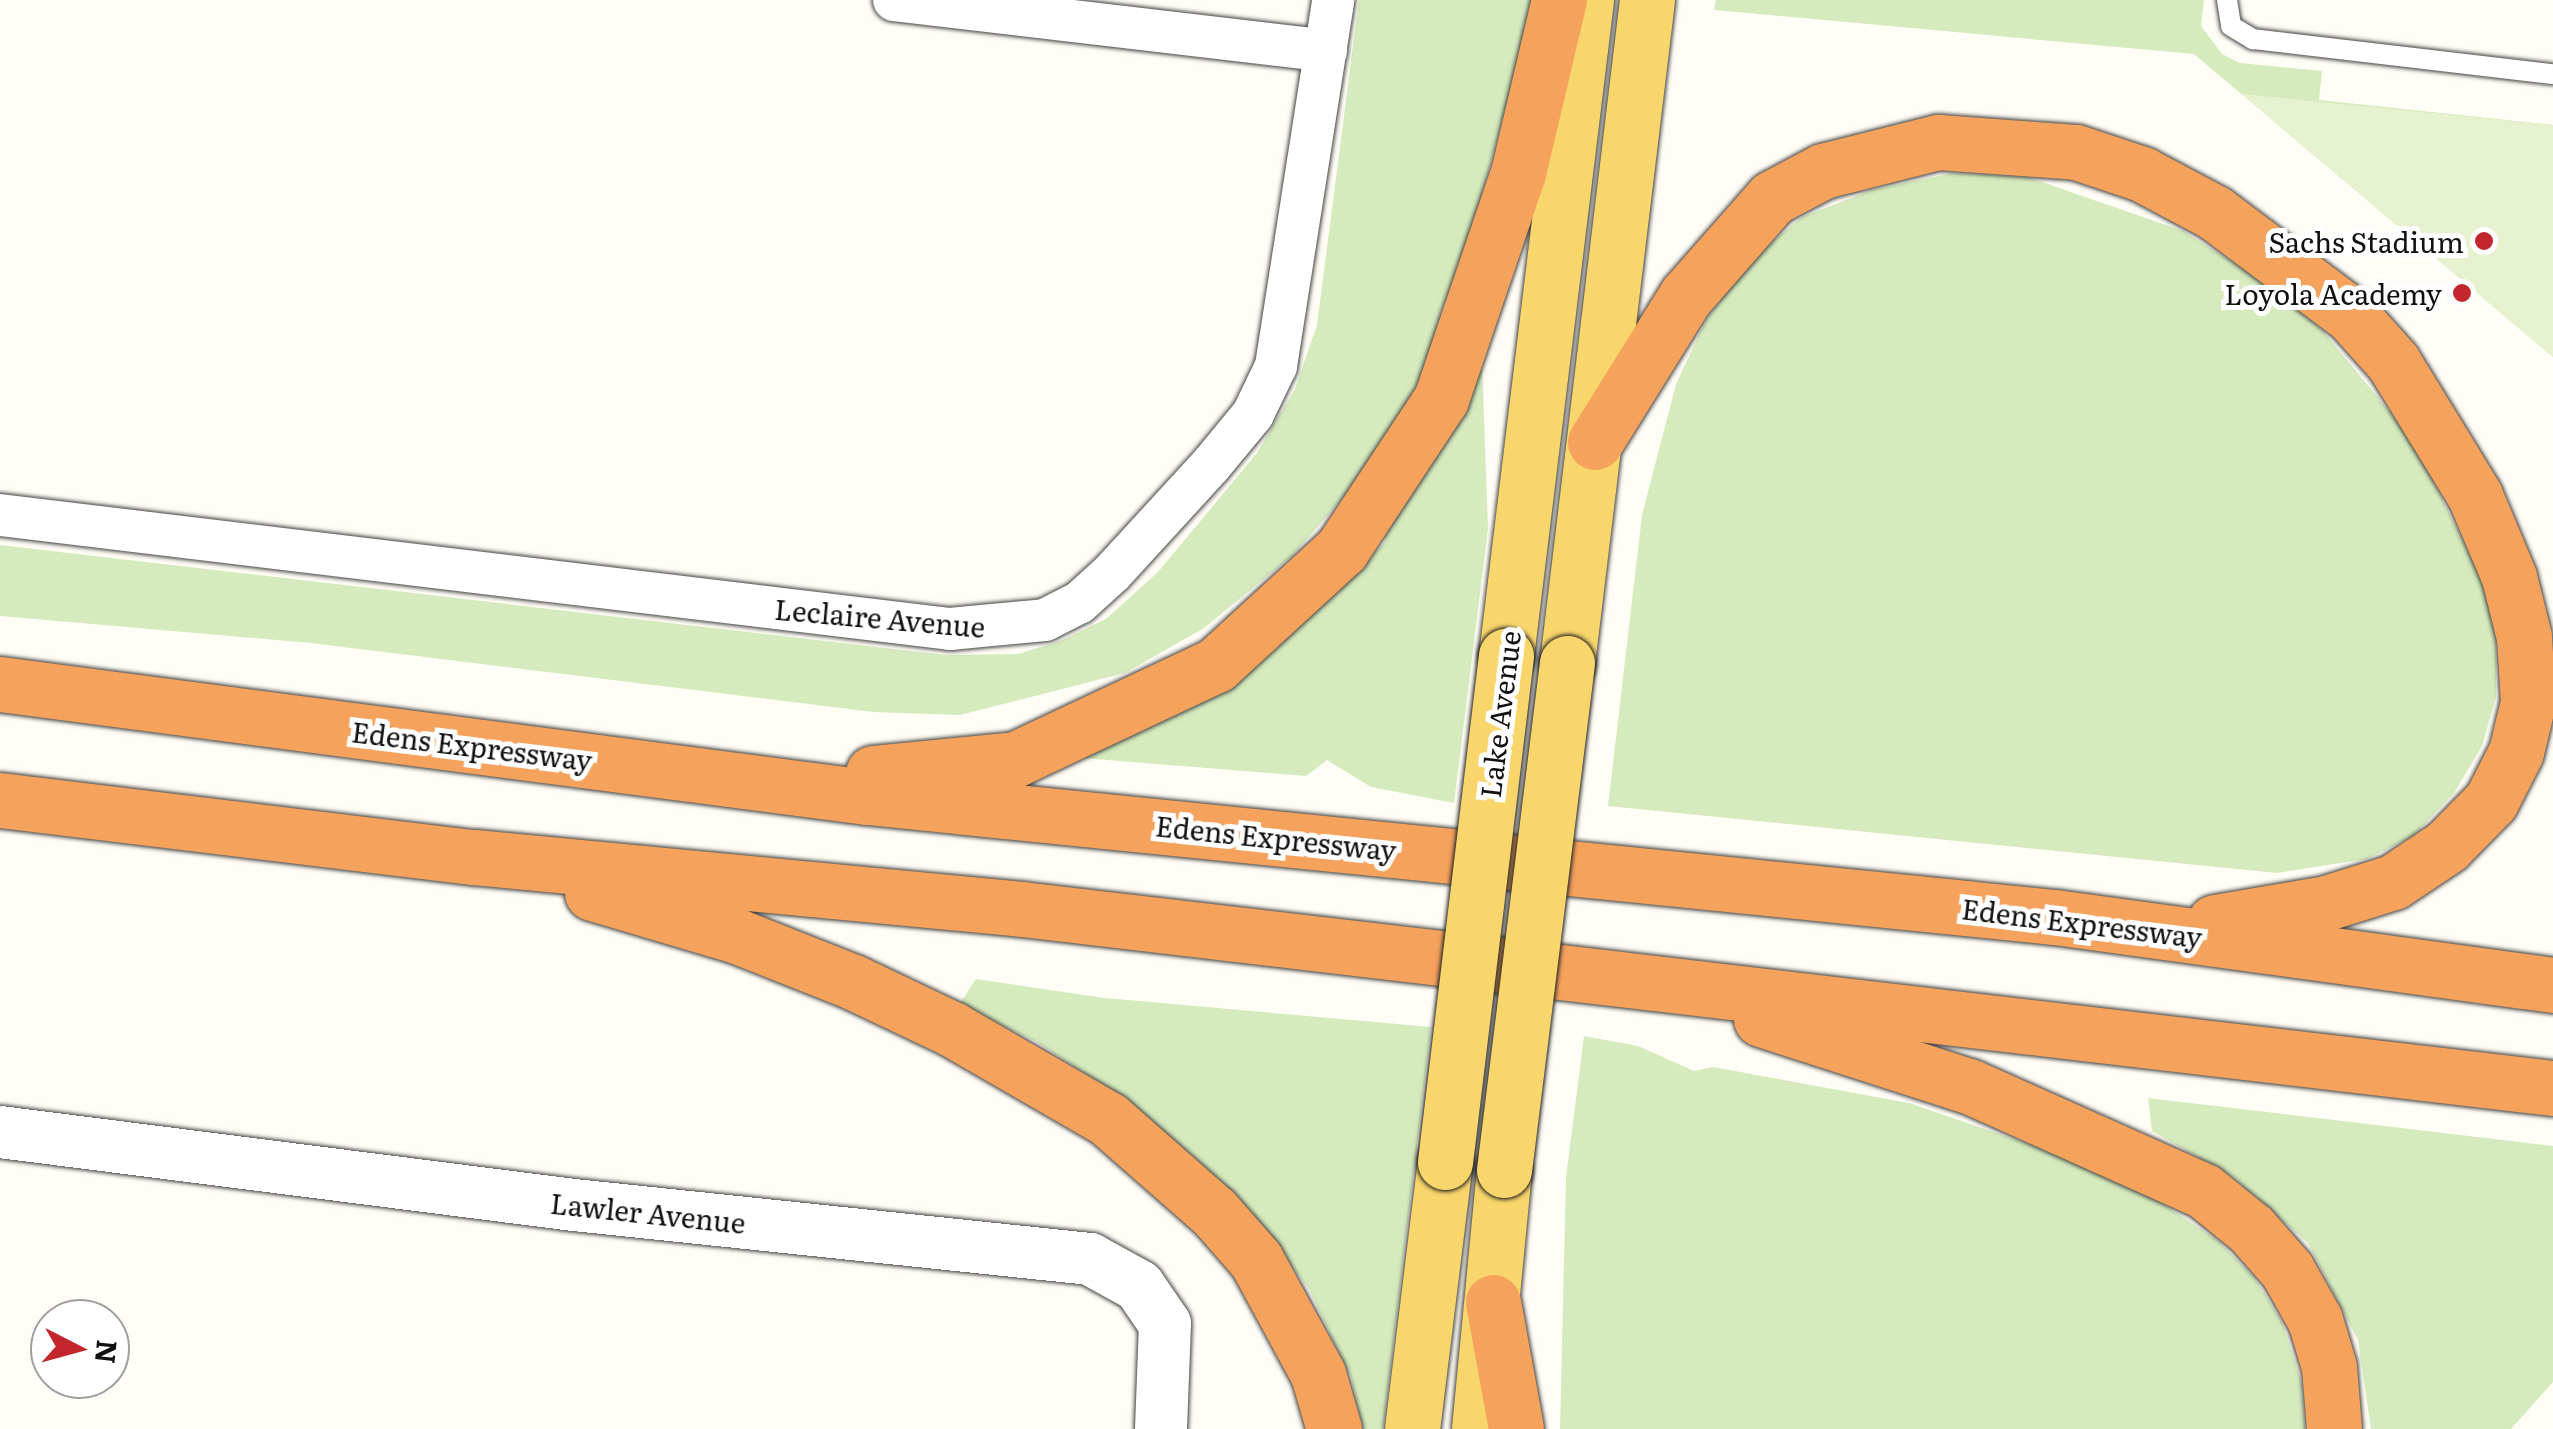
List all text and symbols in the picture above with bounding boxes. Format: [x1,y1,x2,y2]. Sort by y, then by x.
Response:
place label: Sachs Stadium [2269,224,2464,258]
marker: Sachs Stadium [2473,230,2495,252]
place label: Loyola Academy [2224,276,2442,310]
marker: Loyola Academy [2451,282,2473,304]
street label: Leclaire Avenue [773,591,987,643]
street label: Lake Avenue [1472,629,1526,799]
street label: Edens Expressway [350,714,594,776]
street label: Edens Expressway [1154,808,1398,866]
street label: Edens Expressway [1960,891,2204,953]
street label: Lawler Avenue [549,1185,747,1239]
north arrow [30,1299,130,1399]
text: N [86,1338,130,1366]

